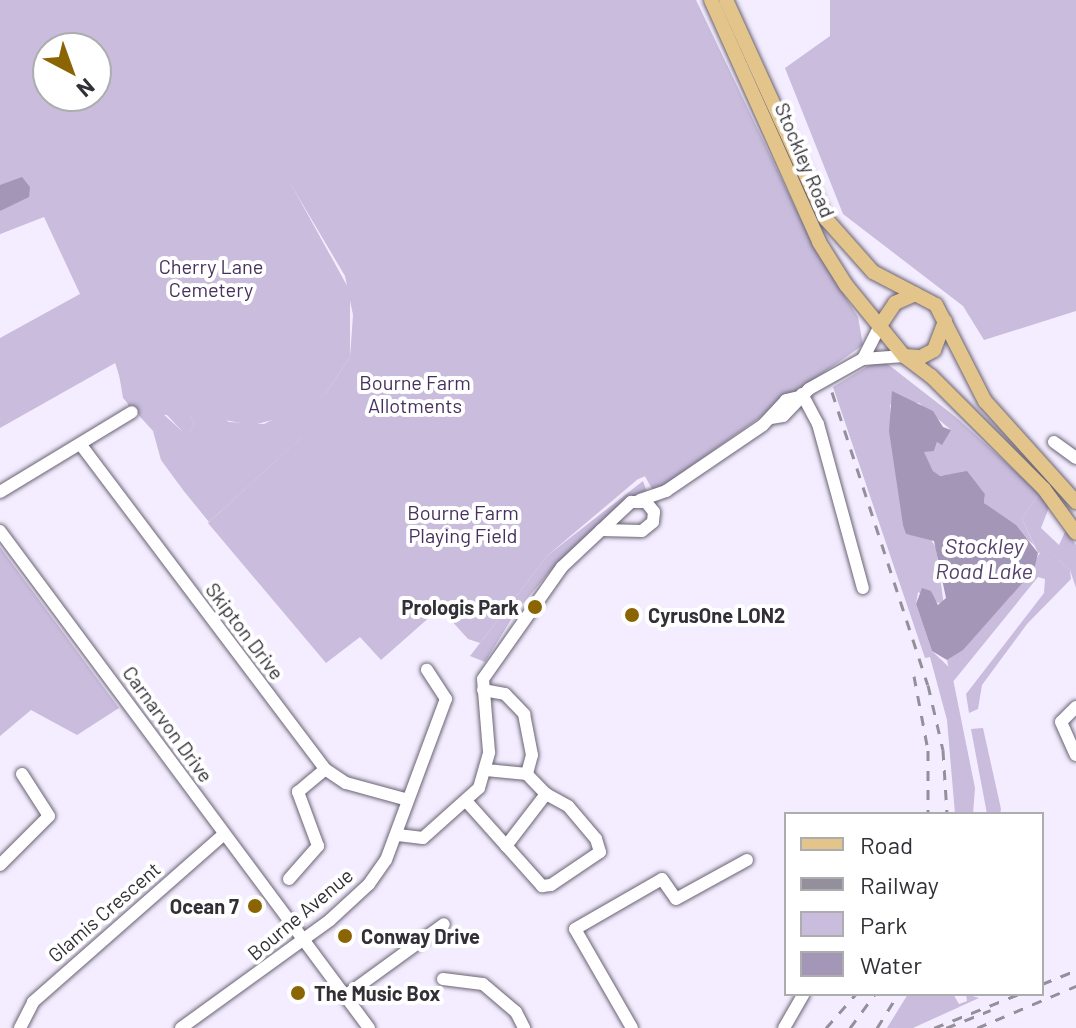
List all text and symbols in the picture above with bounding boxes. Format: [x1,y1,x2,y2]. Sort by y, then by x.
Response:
north arrow [32,32,112,112]
text: N [72,74,100,103]
street label: Stockley Road [770,99,840,221]
park label: Cherry Lane Cemetery [159,254,263,301]
park label: Bourne Farm Allotments [359,371,471,418]
park label: Bourne Farm Playing Field [407,500,519,547]
water label: Stockley Road Lake [935,532,1033,584]
street label: Skipton Drive [201,578,289,684]
place label: Prologis Park [402,595,519,619]
marker: Prologis Park [526,598,544,616]
place label: CyrusOne LON2 [648,603,785,627]
marker: CyrusOne LON2 [623,606,641,624]
street label: Carnarvon Drive [118,661,218,787]
legend [784,812,1044,996]
text: Road [860,830,913,859]
street label: Glamis Crescent [43,857,165,967]
street label: Bourne Avenue [242,863,358,965]
text: Railway [860,870,939,899]
place label: Ocean 7 [170,894,239,918]
marker: Ocean 7 [246,897,264,915]
text: Park [860,910,907,939]
place label: Conway Drive [361,924,480,948]
marker: Conway Drive [336,927,354,945]
text: Water [860,950,922,979]
place label: The Music Box [314,981,440,1005]
marker: The Music Box [289,984,307,1002]

